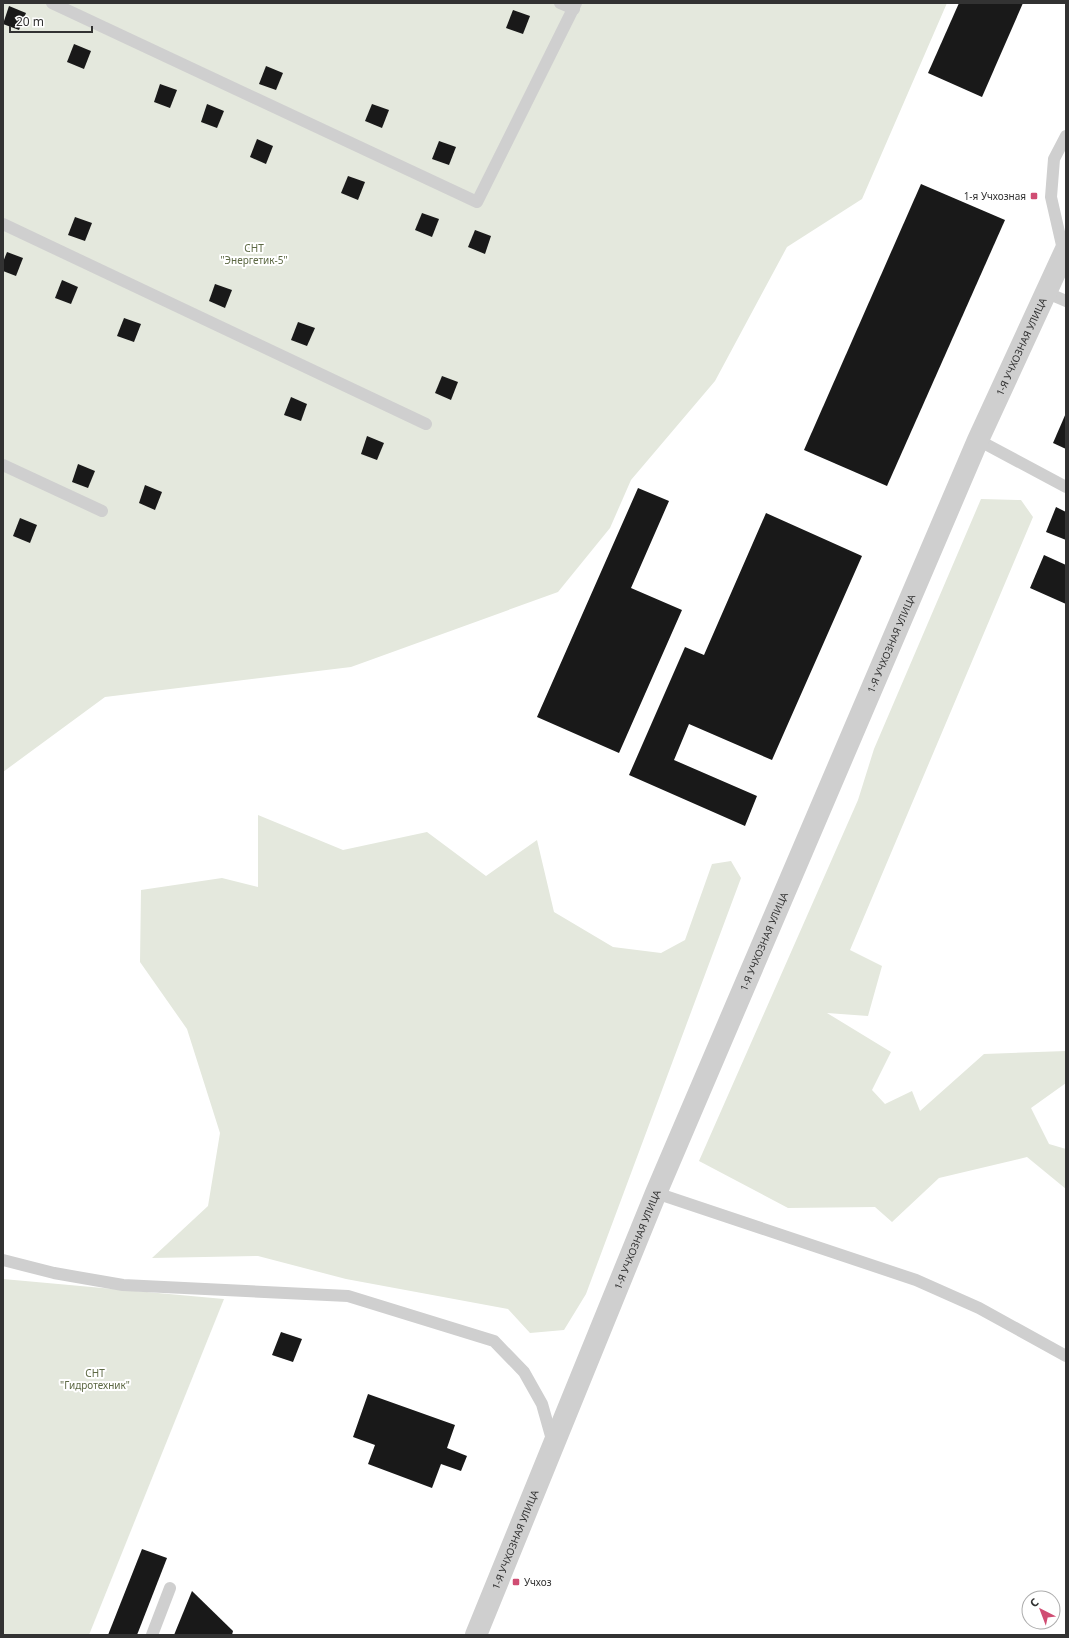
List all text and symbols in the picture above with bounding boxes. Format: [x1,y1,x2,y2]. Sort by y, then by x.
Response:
scale bar [10,8,92,34]
text: 20 m [16,13,44,30]
place label: 1-я Учхозная [964,189,1026,203]
marker: 1-я Учхозная [1029,191,1039,201]
park label: СНТ "Энергетик-5" [220,241,288,267]
street label: 1-Я УЧХОЗНАЯ УЛИЦА [992,295,1050,398]
street label: 1-Я УЧХОЗНАЯ УЛИЦА [864,591,919,695]
street label: 1-Я УЧХОЗНАЯ УЛИЦА [736,889,791,993]
street label: 1-Я УЧХОЗНАЯ УЛИЦА [611,1187,664,1291]
park label: СНТ "Гидротехник" [60,1366,130,1392]
street label: 1-Я УЧХОЗНАЯ УЛИЦА [488,1487,542,1591]
place label: Учхоз [524,1575,552,1589]
marker: Учхоз [511,1577,521,1587]
north arrow [1021,1590,1061,1630]
text: С [1026,1594,1042,1610]

